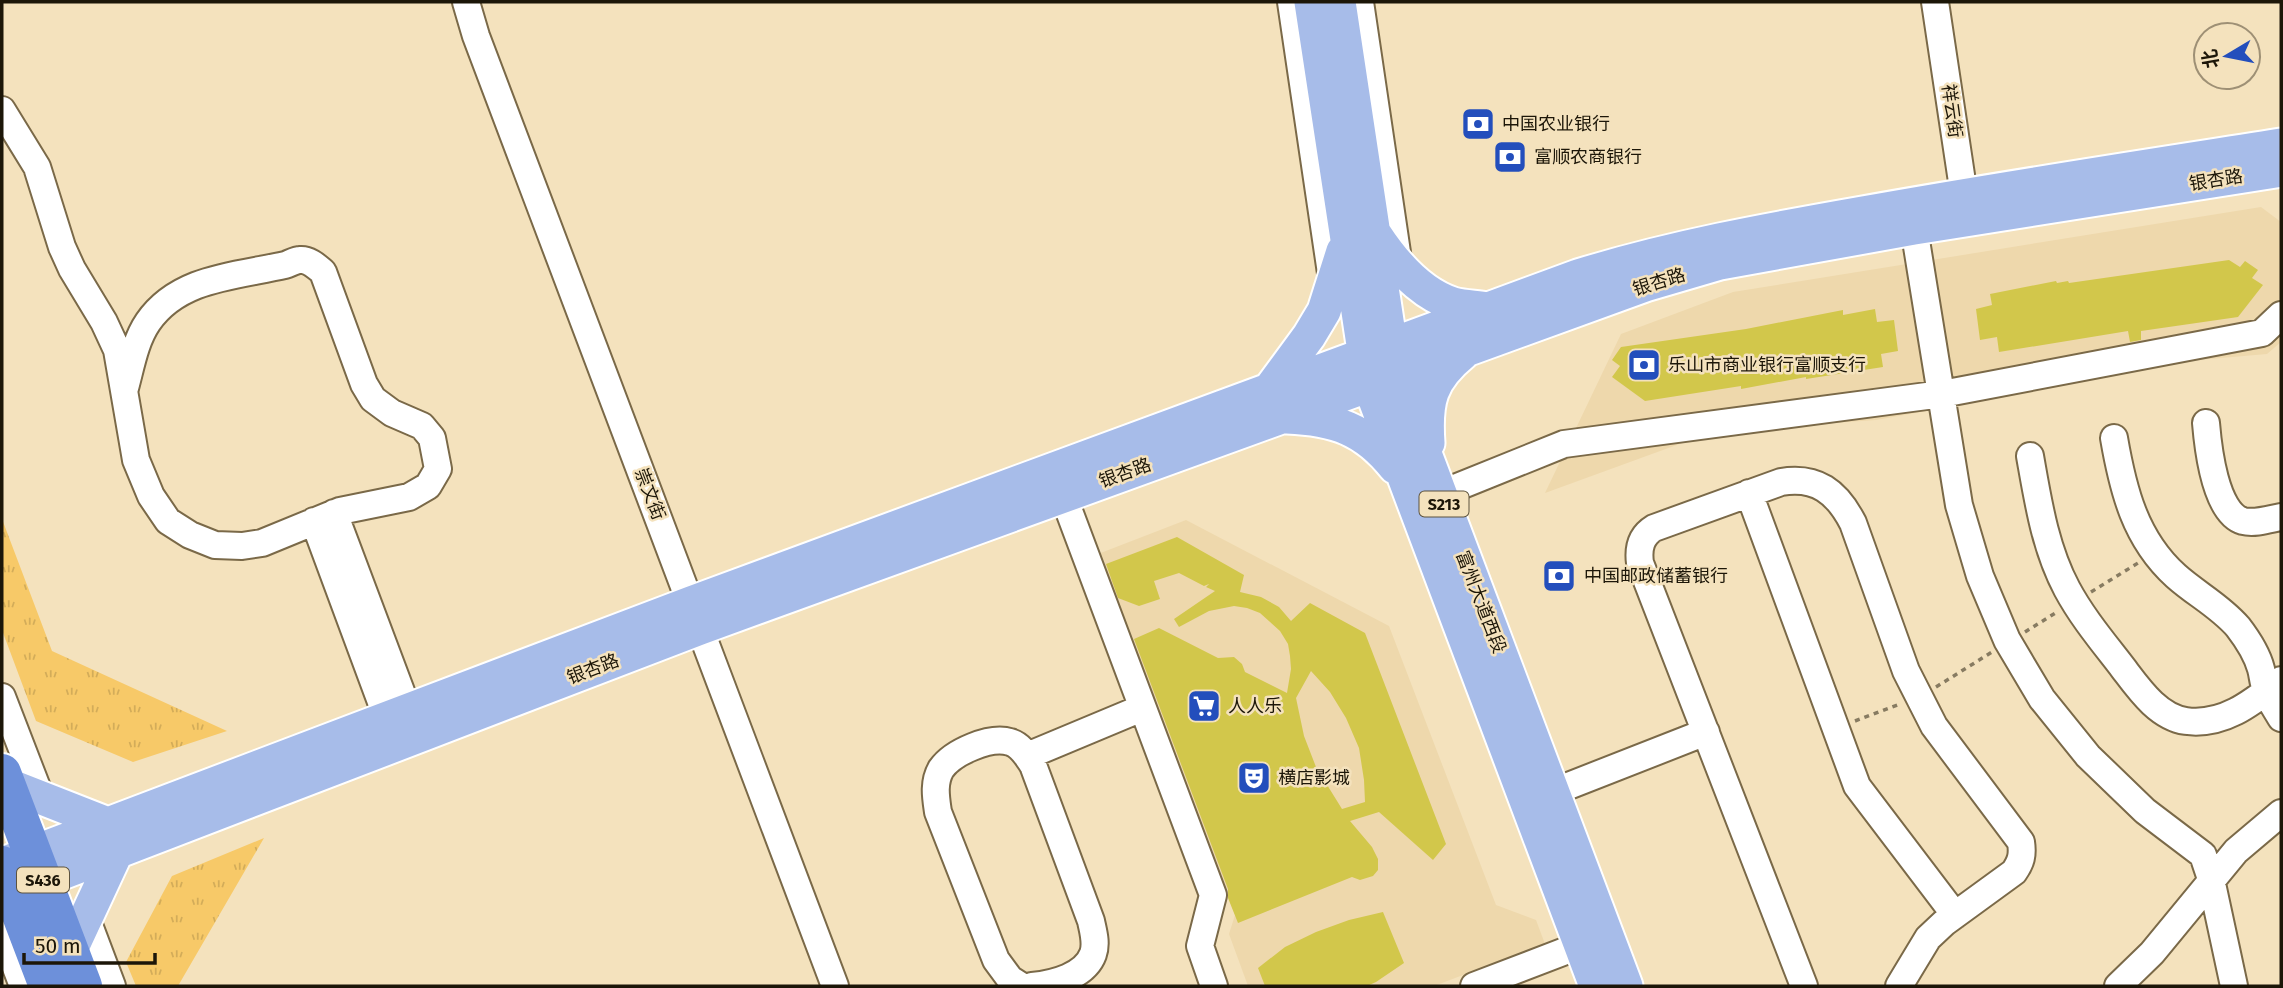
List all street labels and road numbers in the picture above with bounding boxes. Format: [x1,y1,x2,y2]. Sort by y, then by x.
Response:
street label: 祥云街 [1937,83,1967,139]
street label: 银杏路 [2188,165,2244,195]
street label: 银杏路 [1630,264,1688,300]
street label: 银杏路 [1096,453,1154,493]
street label: 崇文街 [630,465,670,523]
road number: S213 [1420,491,1468,516]
street label: 富州大道西段 [1451,548,1511,656]
street label: 银杏路 [564,649,622,689]
road number: S436 [17,867,69,892]

